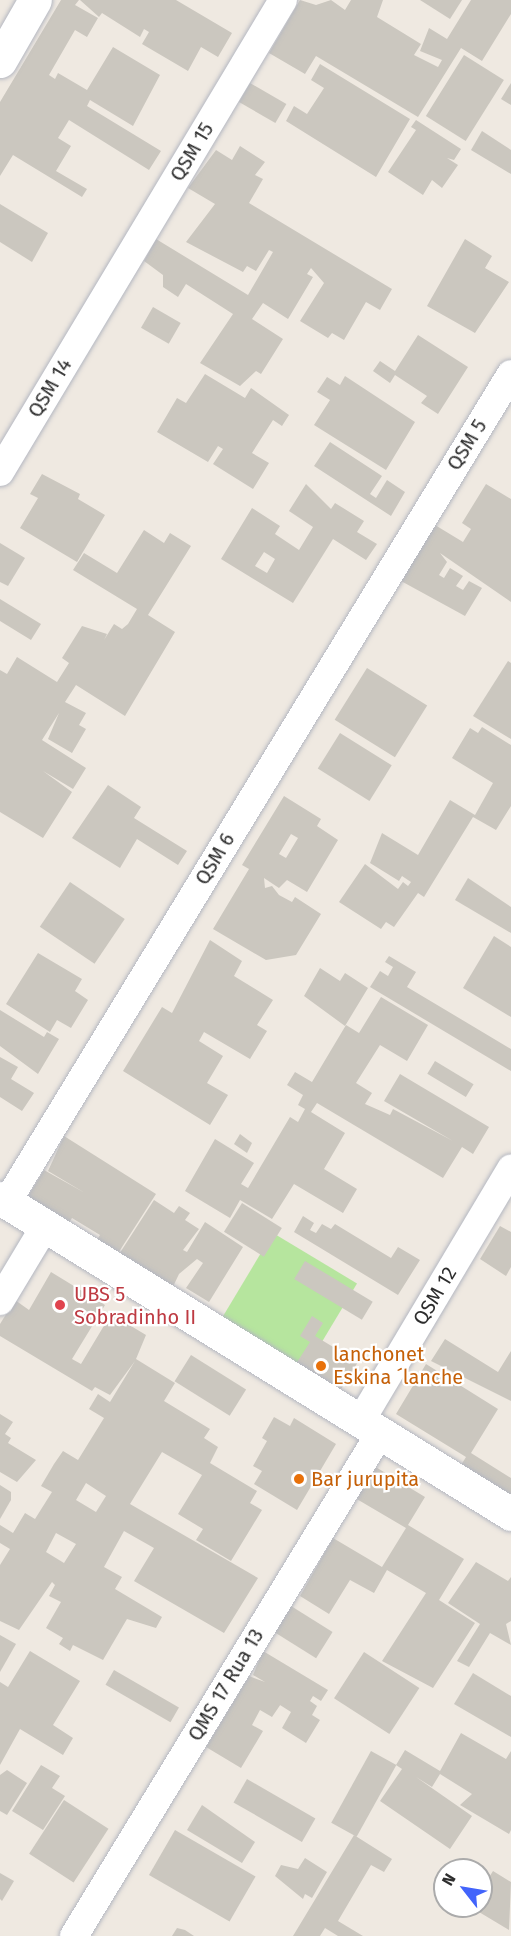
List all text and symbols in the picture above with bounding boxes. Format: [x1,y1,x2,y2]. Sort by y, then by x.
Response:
street label: QSM 15 [165,118,219,186]
street label: QSM 14 [23,354,77,422]
street label: QSM 5 [442,415,492,475]
street label: QSM 6 [190,829,240,889]
street label: QSM 12 [408,1262,462,1330]
place label: UBS 5 Sobradinho II [74,1282,196,1329]
marker: UBS 5 Sobradinho II [51,1296,69,1314]
place label: lanchonet Eskina ´lanche [333,1342,463,1389]
marker: lanchonet Eskina ´lanche [314,1359,328,1373]
place label: Bar jurupita [311,1467,419,1491]
marker: Bar jurupita [292,1472,306,1486]
street label: QMS 17 Rua 13 [183,1625,269,1745]
north arrow [433,1858,493,1918]
text: N [438,1870,460,1889]

